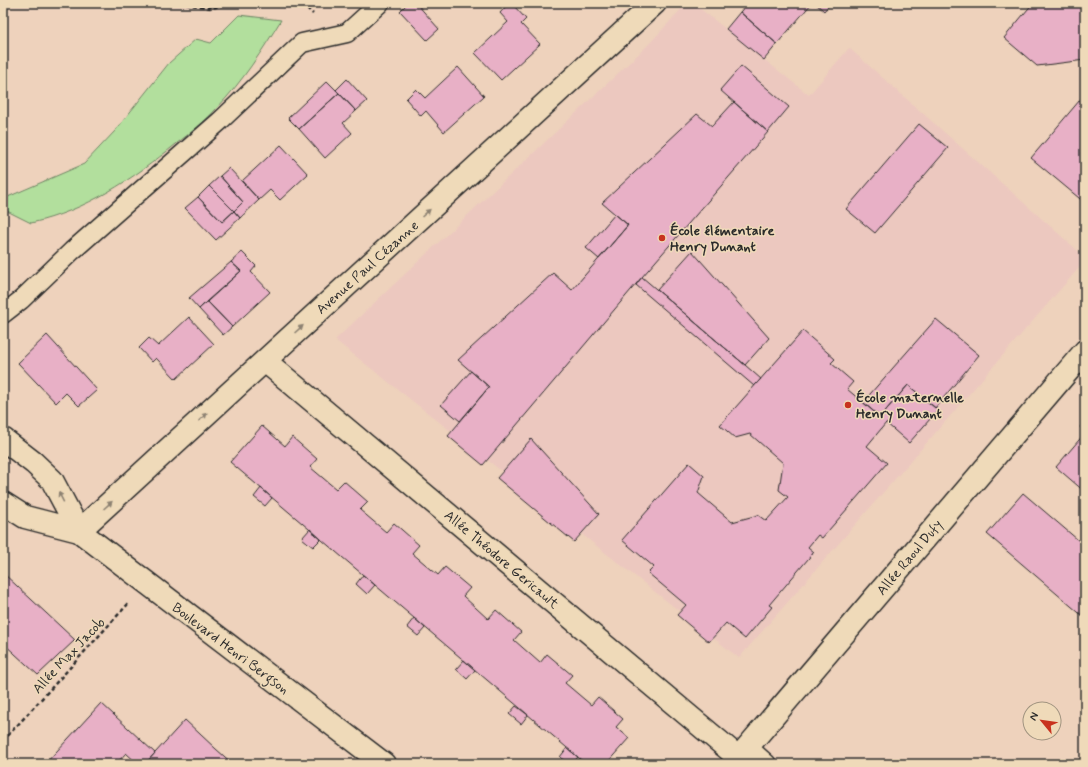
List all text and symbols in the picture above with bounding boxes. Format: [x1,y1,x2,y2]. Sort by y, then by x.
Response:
one-way arrow [421,208,431,218]
street label: Avenue Paul Cézanne [313,217,423,319]
place label: École élémentaire Henry Dunant [670,222,775,256]
marker: École élémentaire Henry Dunant [657,233,667,243]
one-way arrow [294,325,304,334]
place label: École maternelle Henry Dunant [856,389,964,423]
marker: École maternelle Henry Dunant [843,400,853,410]
one-way arrow [198,413,209,422]
one-way arrow [58,491,64,502]
one-way arrow [103,501,112,510]
street label: Allée Théodore Gericault [440,506,563,614]
street label: Allée Raoul Dufy [873,516,947,599]
street label: Boulevard Henri Bergson [167,599,292,700]
street label: Allée Max Jacob [29,614,109,698]
north arrow [1022,701,1062,741]
text: N [1026,710,1042,723]

